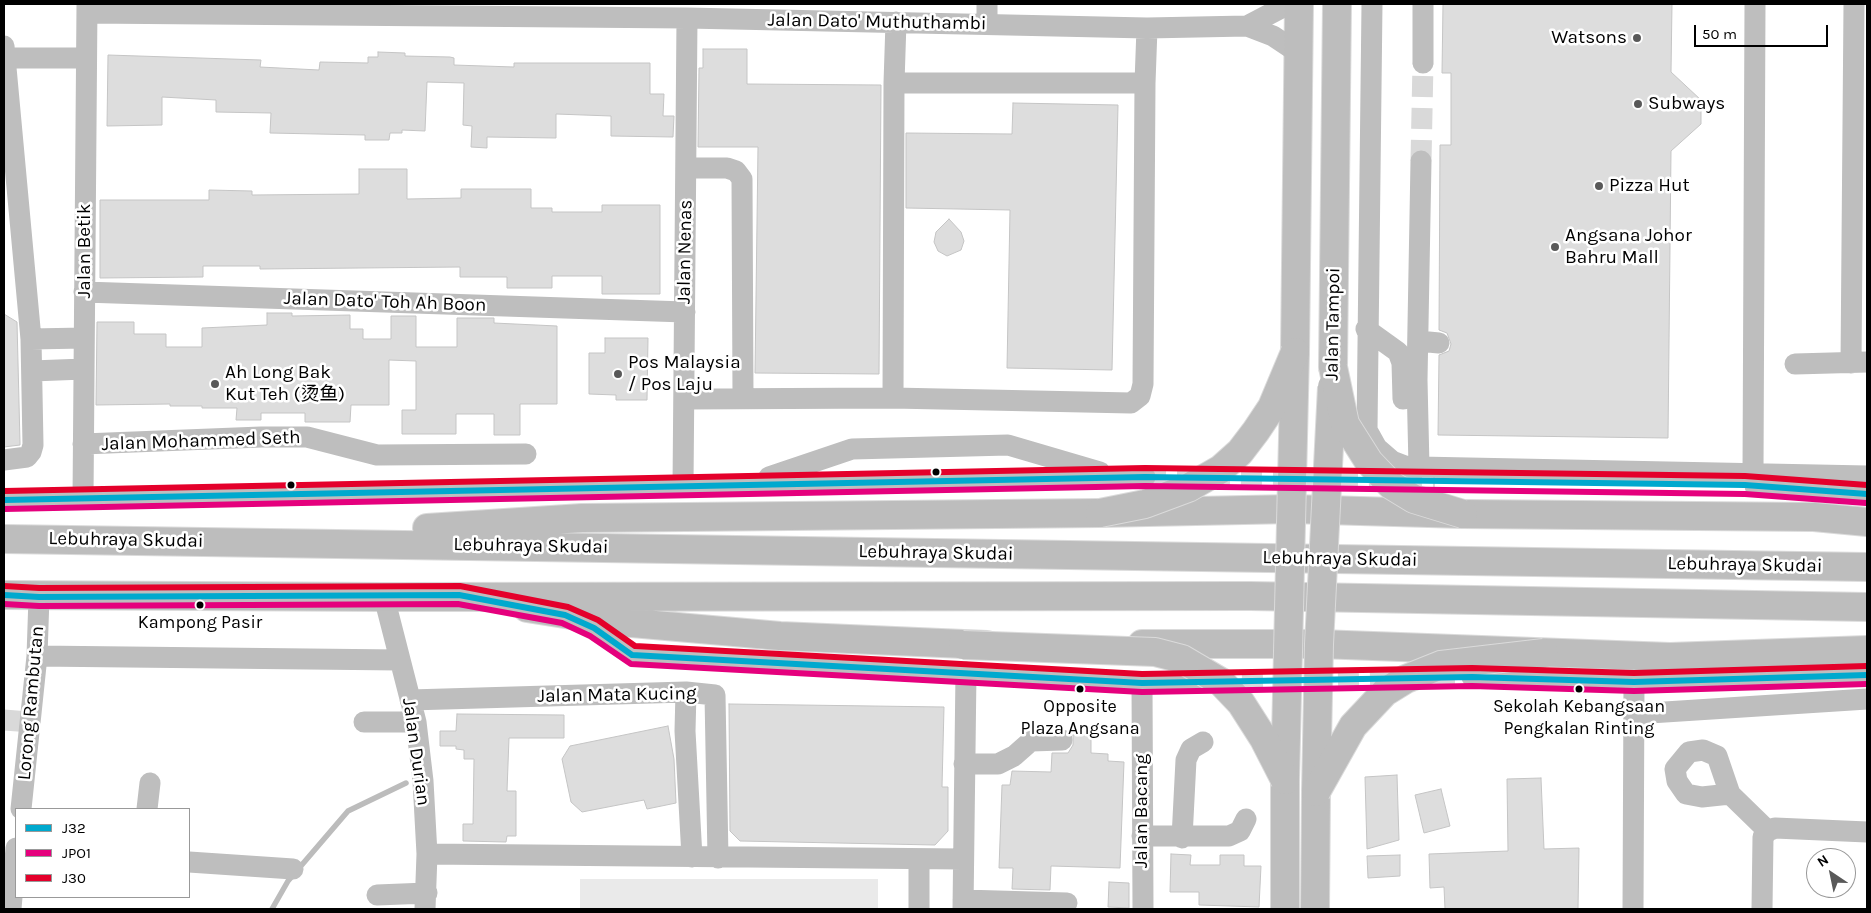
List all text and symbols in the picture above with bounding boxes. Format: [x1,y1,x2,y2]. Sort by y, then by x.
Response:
street label: Jalan Dato' Muthuthambi [767,9,987,35]
scale bar [1696,15,1830,47]
text: 50 m [1702,25,1737,43]
place label: Watsons [1551,27,1627,49]
marker: Watsons [1631,32,1643,44]
place label: Subways [1648,93,1725,115]
marker: Subways [1632,98,1644,110]
place label: Pizza Hut [1609,175,1690,197]
marker: Pizza Hut [1593,180,1605,192]
street label: Jalan Nenas [673,200,697,304]
street label: Jalan Betik [74,204,96,298]
place label: Angsana Johor Bahru Mall [1565,225,1692,269]
marker: Angsana Johor Bahru Mall [1549,241,1561,253]
street label: Jalan Tampoi [1321,267,1345,381]
street label: Jalan Dato' Toh Ah Boon [283,287,487,317]
place label: Pos Malaysia / Pos Laju [628,352,741,396]
place label: Ah Long Bak Kut Teh (烫鱼) [225,362,345,406]
marker: Pos Malaysia / Pos Laju [612,368,624,380]
marker: Ah Long Bak Kut Teh (烫鱼) [209,378,221,390]
street label: Jalan Mohammed Seth [101,426,301,456]
unlabelled marker [931,467,941,477]
unlabelled marker [286,480,296,490]
street label: Lebuhraya Skudai [48,527,204,553]
street label: Lebuhraya Skudai [453,533,609,559]
street label: Lebuhraya Skudai [858,540,1014,566]
street label: Lebuhraya Skudai [1262,546,1418,572]
street label: Lebuhraya Skudai [1667,552,1823,578]
marker: Kampong Pasir [195,600,205,610]
place label: Kampong Pasir [138,612,262,634]
street label: Lorong Rambutan [13,625,49,781]
street label: Jalan Mata Kucing [537,682,697,708]
marker: Opposite Plaza Angsana [1075,684,1085,694]
marker: Sekolah Kebangsaan Pengkalan Rinting [1574,684,1584,694]
place label: Opposite Plaza Angsana [1020,696,1140,739]
place label: Sekolah Kebangsaan Pengkalan Rinting [1493,696,1665,739]
street label: Jalan Durian [397,697,435,807]
street label: Jalan Bacang [1131,754,1153,868]
legend [15,808,190,898]
text: J32 [62,819,86,837]
text: JPO1 [62,844,91,862]
north arrow [1806,848,1856,898]
text: N [1814,851,1832,871]
text: J30 [62,869,86,887]

